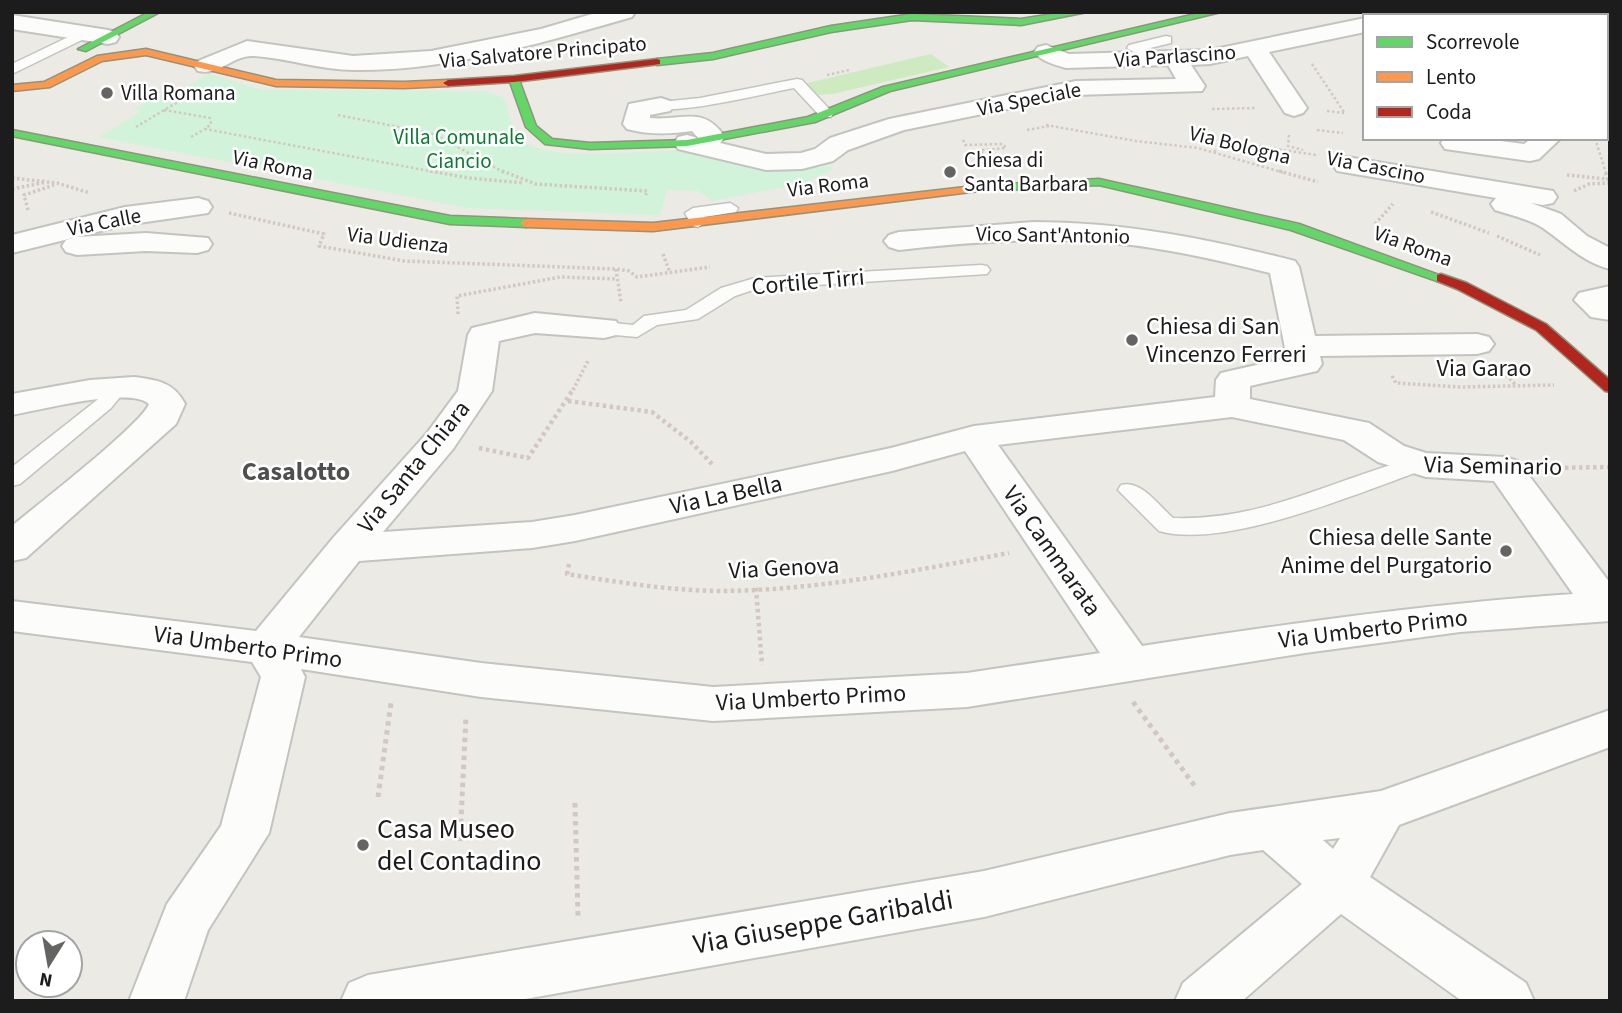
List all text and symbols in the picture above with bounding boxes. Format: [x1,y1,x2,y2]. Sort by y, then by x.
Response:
legend [1363,14,1608,140]
text: Scorrevole [1426,27,1520,57]
street label: Via Salvatore Principato [438,28,648,76]
street label: Via Parlascino [1113,37,1237,75]
text: Lento [1426,62,1476,92]
street label: Via Speciale [975,74,1083,124]
place label: Villa Romana [121,78,236,108]
marker: Villa Romana [99,85,115,101]
text: Coda [1426,97,1472,127]
street label: Via Bologna [1186,118,1294,172]
park label: Villa Comunale Ciancio [393,122,525,176]
street label: Via Roma [230,142,316,188]
street label: Via Cascino [1324,143,1428,191]
place label: Chiesa di Santa Barbara [964,145,1088,199]
marker: Chiesa di Santa Barbara [942,164,958,180]
street label: Via Roma [786,165,870,205]
street label: Via Calle [65,200,143,244]
street label: Via Roma [1369,218,1457,274]
street label: Via Udienza [346,219,450,261]
street label: Vico Sant'Antonio [976,219,1130,251]
street label: Cortile Tirri [750,260,866,304]
place label: Chiesa di San Vincenzo Ferreri [1146,309,1307,372]
marker: Chiesa di San Vincenzo Ferreri [1124,332,1140,348]
street label: Via Garao [1437,351,1531,386]
street label: Via Santa Chiara [349,393,479,541]
street label: Via Seminario [1424,447,1562,485]
district label: Casalotto [242,453,350,490]
street label: Via La Bella [667,466,785,524]
street label: Via Cammarata [994,479,1110,623]
place label: Chiesa delle Sante Anime del Purgatorio [1281,520,1492,583]
marker: Chiesa delle Sante Anime del Purgatorio [1498,543,1514,559]
street label: Via Genova [728,548,840,588]
street label: Via Umberto Primo [1276,600,1470,658]
street label: Via Umberto Primo [151,616,345,678]
street label: Via Umberto Primo [715,676,907,720]
place label: Casa Museo del Contadino [377,809,542,881]
marker: Casa Museo del Contadino [355,837,371,853]
street label: Via Giuseppe Garibaldi [690,879,956,965]
north arrow [14,929,84,999]
text: N [37,965,55,994]

